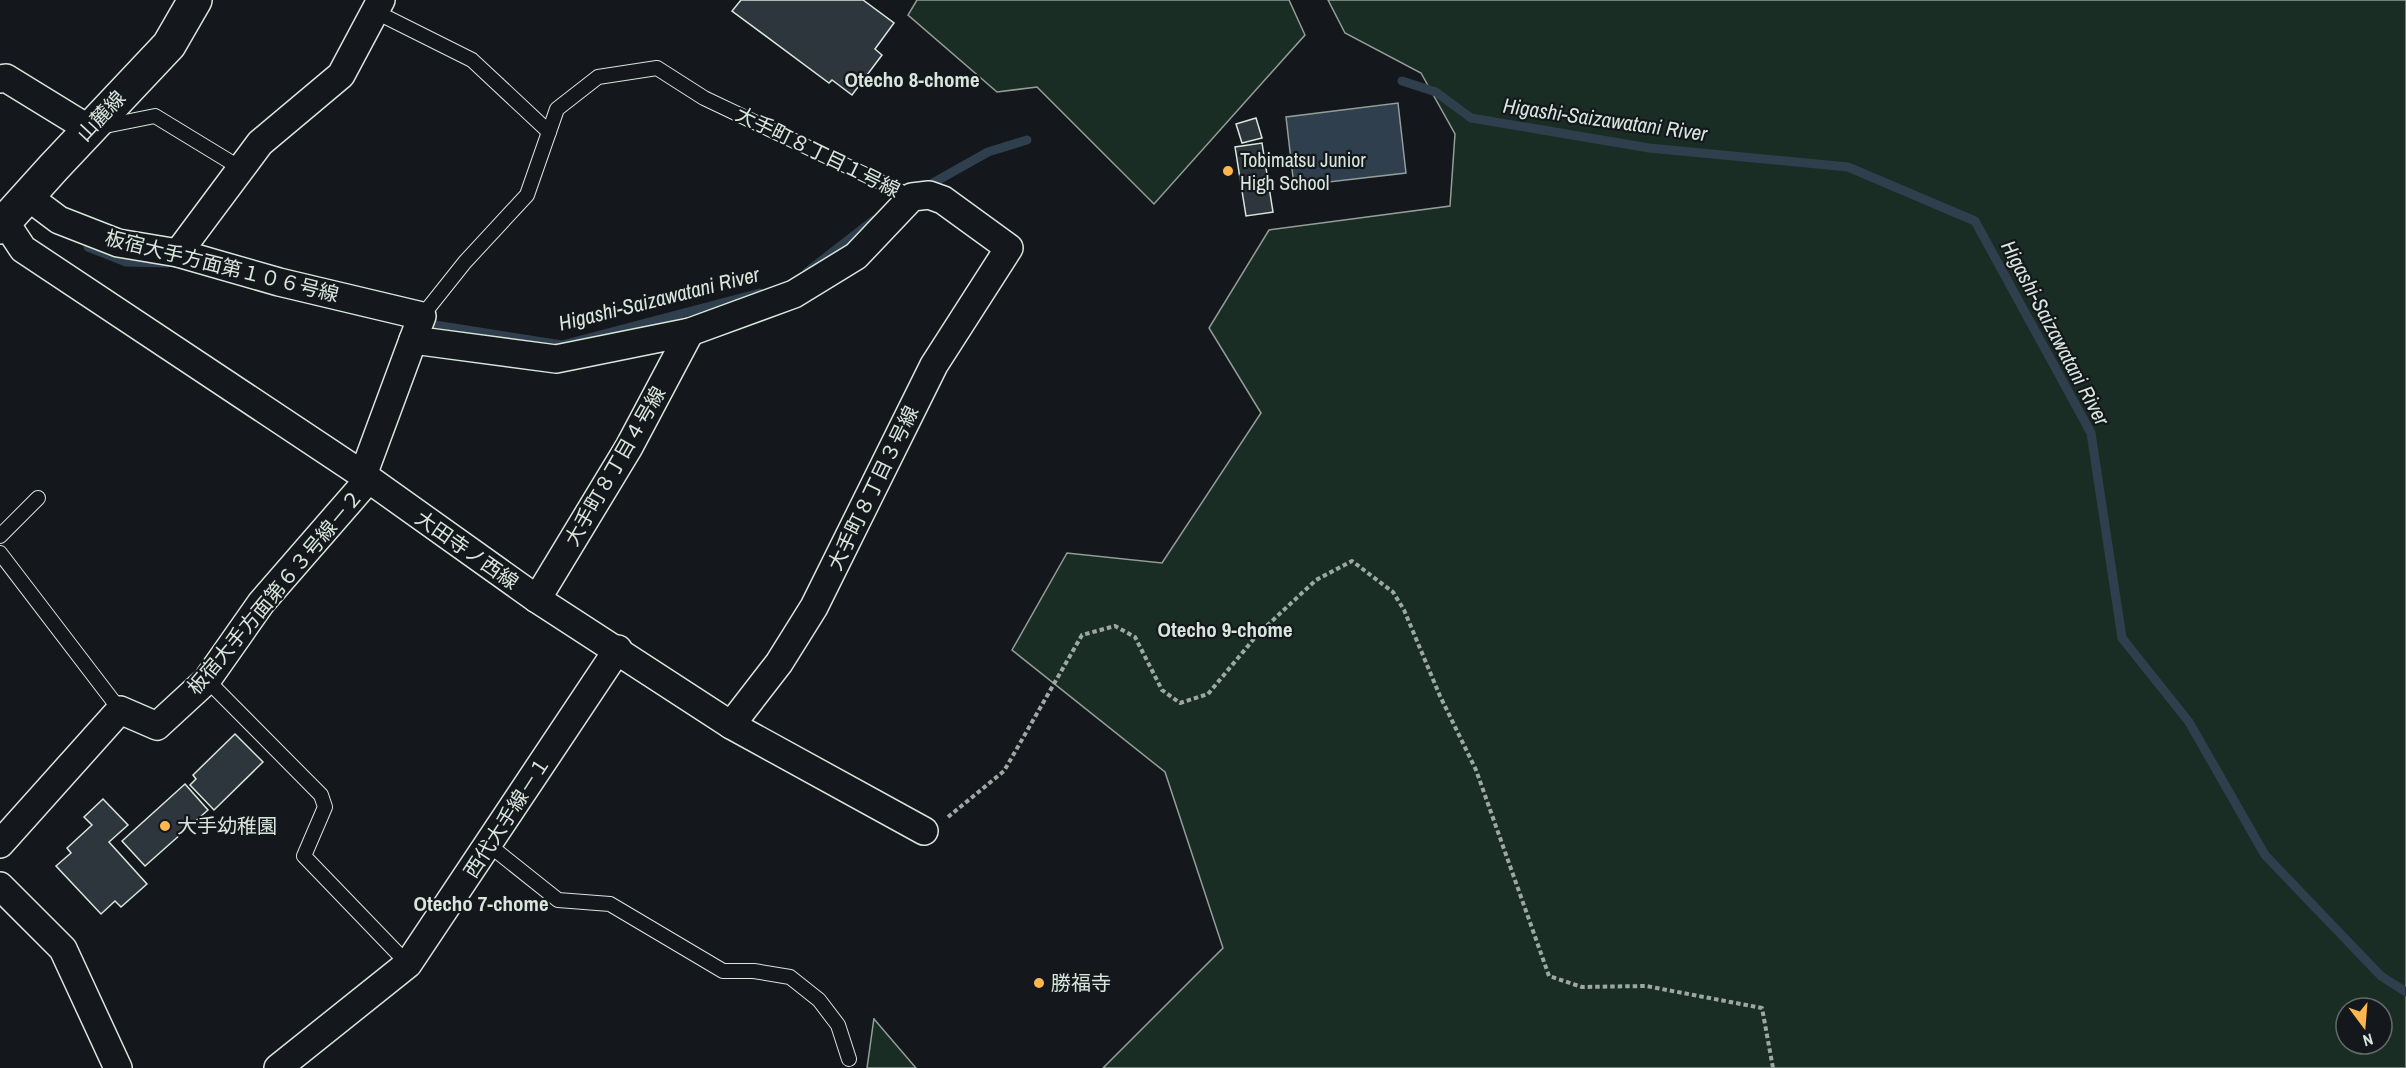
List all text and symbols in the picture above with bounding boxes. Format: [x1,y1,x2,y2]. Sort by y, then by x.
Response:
district label: Otecho 8-chome [845,65,979,94]
street label: 山麓線 [70,85,131,147]
water label: Higashi-Saizawatani River [1501,91,1710,148]
street label: 大手町８丁目１号線 [731,100,905,203]
place label: Tobimatsu Junior High School [1240,146,1366,196]
marker: Tobimatsu Junior High School [1221,164,1235,178]
street label: 板宿大手方面第１０６号線 [102,223,342,308]
water label: Higashi-Saizawatani River [1994,235,2117,432]
water label: Higashi-Saizawatani River [556,259,763,337]
street label: 大手町８丁目４号線 [558,381,671,550]
street label: 大手町８丁目３号線 [821,401,924,575]
street label: 板宿大手方面第６３号線－２ [181,483,369,700]
street label: 大田寺ノ西線 [410,504,524,595]
district label: Otecho 9-chome [1158,615,1292,644]
street label: 西代大手線－１ [457,751,556,883]
place label: 大手幼稚園 [177,812,277,839]
marker: 大手幼稚園 [158,819,172,833]
district label: Otecho 7-chome [414,889,548,918]
place label: 勝福寺 [1051,969,1111,996]
marker: 勝福寺 [1032,976,1046,990]
north arrow [2334,996,2394,1056]
text: N [2361,1029,2376,1052]

